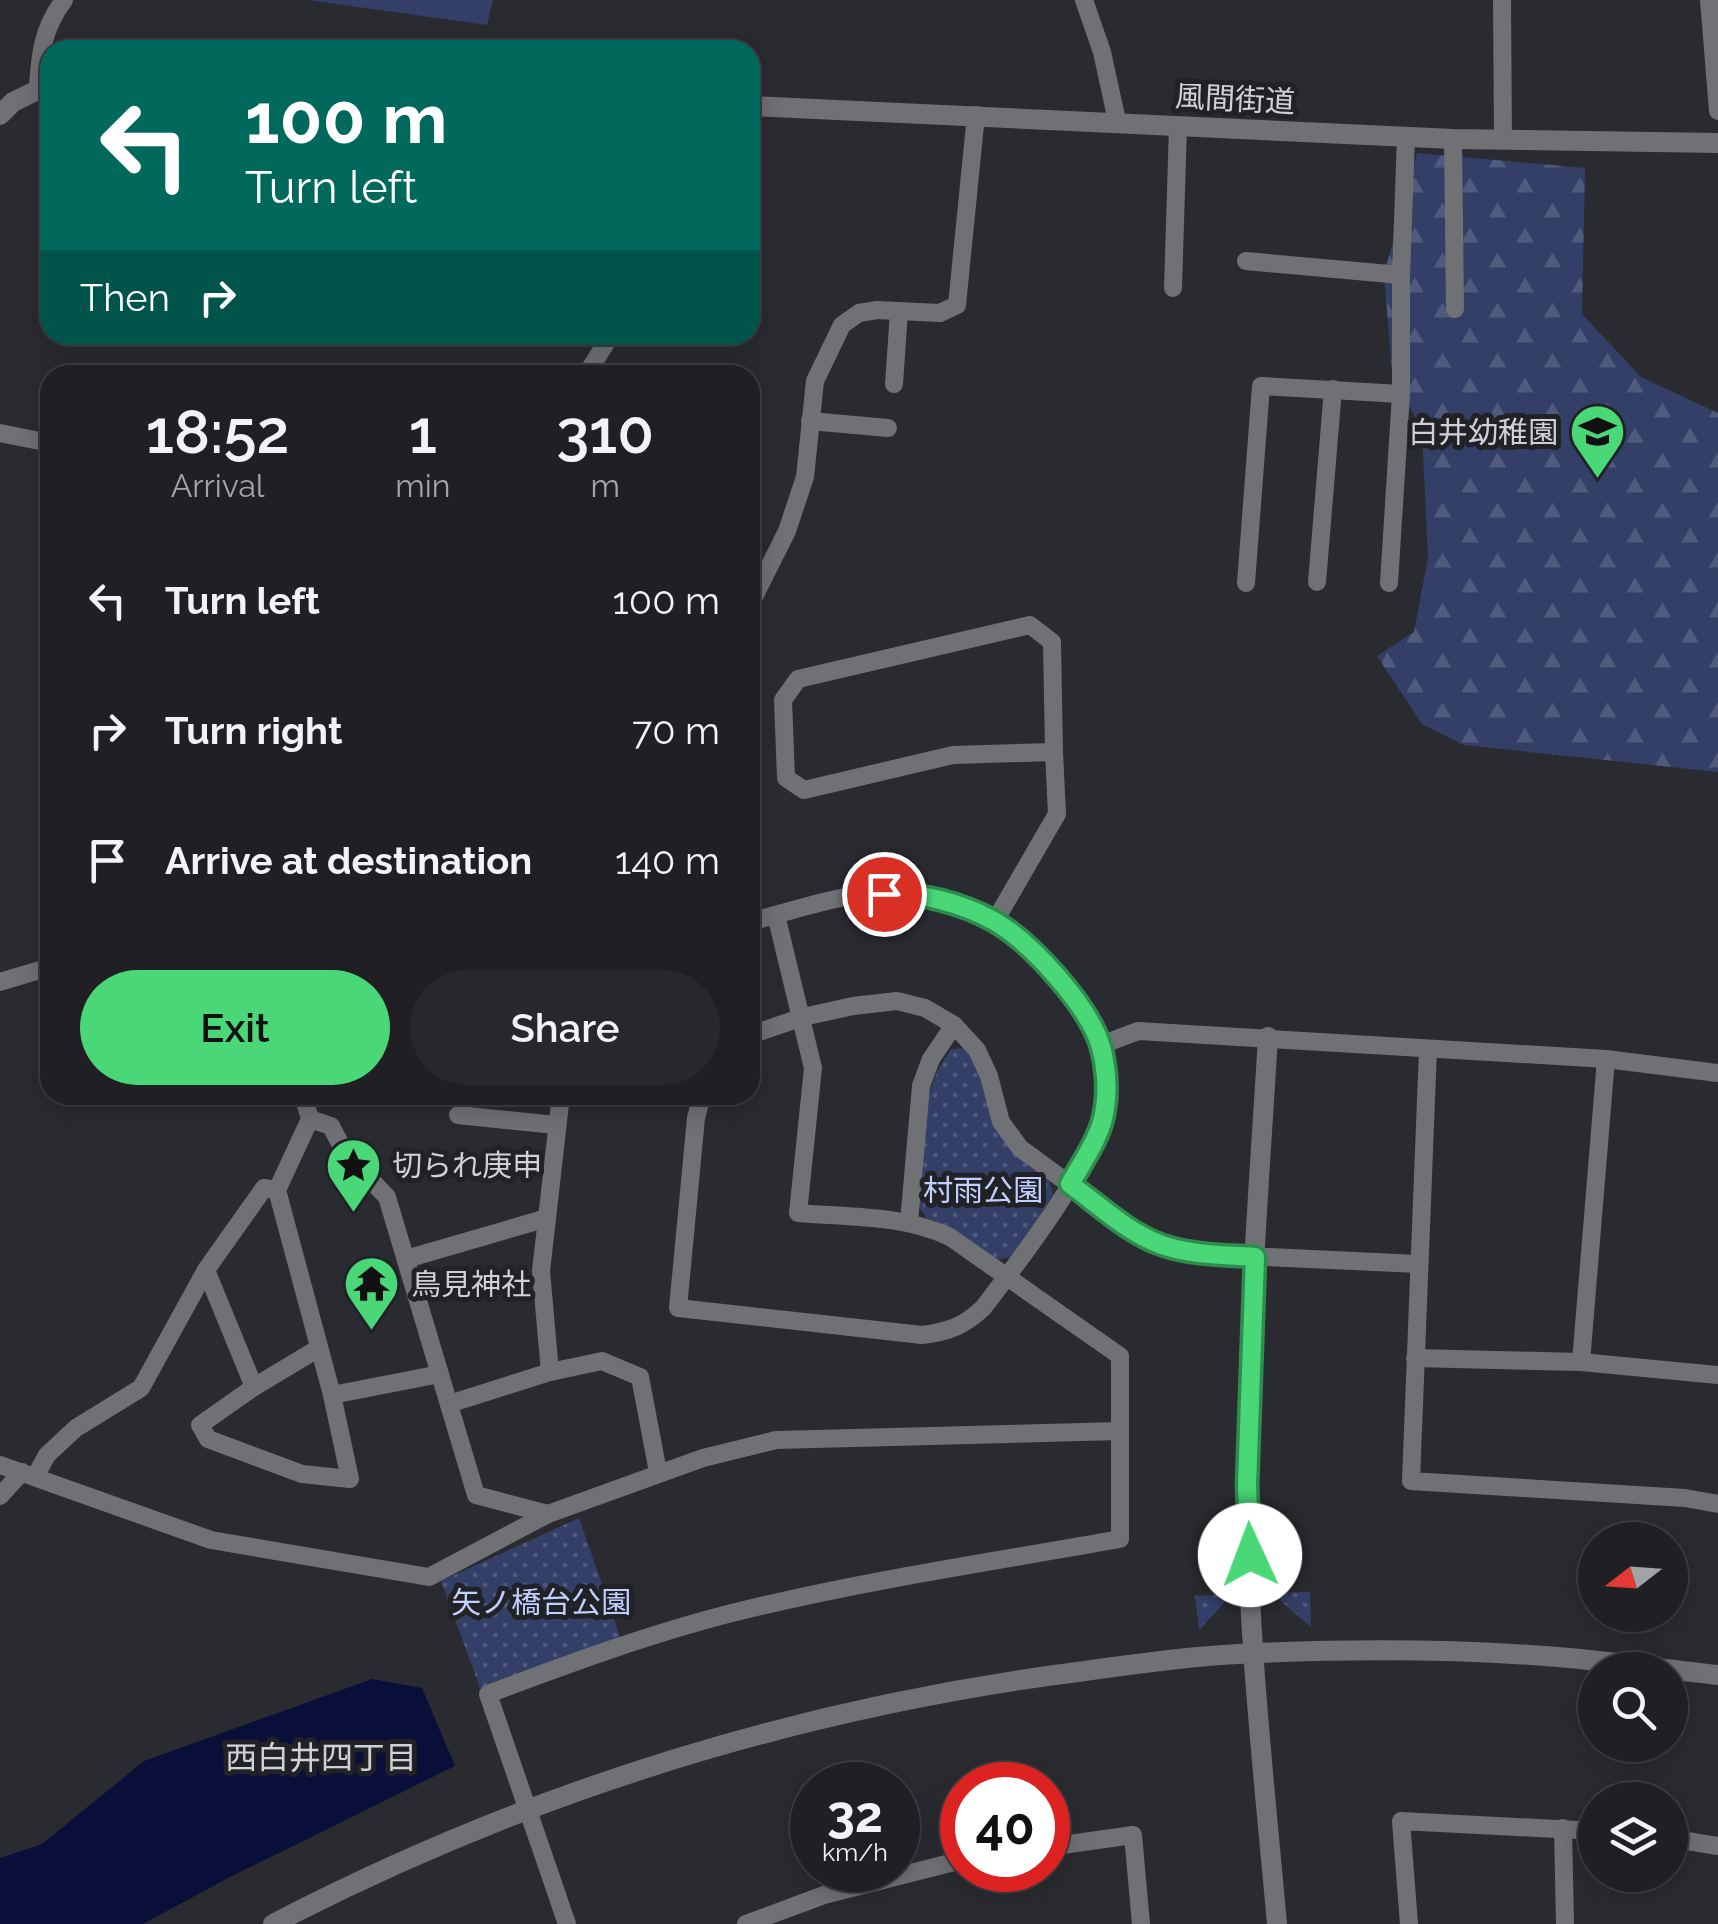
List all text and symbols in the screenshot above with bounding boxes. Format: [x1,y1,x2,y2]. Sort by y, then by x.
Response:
text: 100 m [245,77,448,159]
street label: 風間街道 [1174,78,1296,120]
icon: left [80,80,210,210]
text: Turn left [245,161,417,214]
icon: right [190,270,245,325]
text: Then [80,275,170,320]
text: 18:52 [146,397,290,467]
text: 1 [409,397,437,467]
text: 310 [556,397,654,467]
school or university icon: 白井幼稚園 [1567,402,1627,481]
place label: 白井幼稚園 [1408,415,1558,450]
text: Arrival [171,467,265,504]
text: min [395,467,450,504]
text: m [590,467,620,504]
icon: left [80,573,135,628]
text: Turn left [165,578,320,623]
text: 100 m [613,578,720,623]
icon: right [80,703,135,758]
text: Turn right [165,708,342,753]
text: 70 m [632,708,720,753]
icon: arrive [80,833,135,888]
text: Arrive at destination [165,838,532,883]
text: 140 m [615,838,720,883]
pin [842,852,927,937]
icon: arrive [857,867,912,922]
button: Exit [80,970,390,1085]
button: Share [410,970,720,1085]
place icon: 切られ庚申 [323,1135,383,1214]
place label: 切られ庚申 [392,1148,542,1183]
park label: 村雨公園 [923,1173,1043,1208]
temple icon: 鳥見神社 [342,1254,402,1333]
place label: 鳥見神社 [411,1267,531,1302]
position arrow [1198,1503,1302,1607]
north arrow [1578,1522,1688,1632]
map controls [1578,1522,1688,1892]
park label: 矢ノ橋台公園 [451,1585,631,1620]
button: search [1578,1652,1688,1762]
district label: 西白井四丁目 [225,1739,417,1776]
speed limit sign: 40 [940,1762,1070,1892]
button: layers [1578,1782,1688,1892]
text: 32 [827,1785,883,1844]
text: km/h [822,1837,888,1867]

